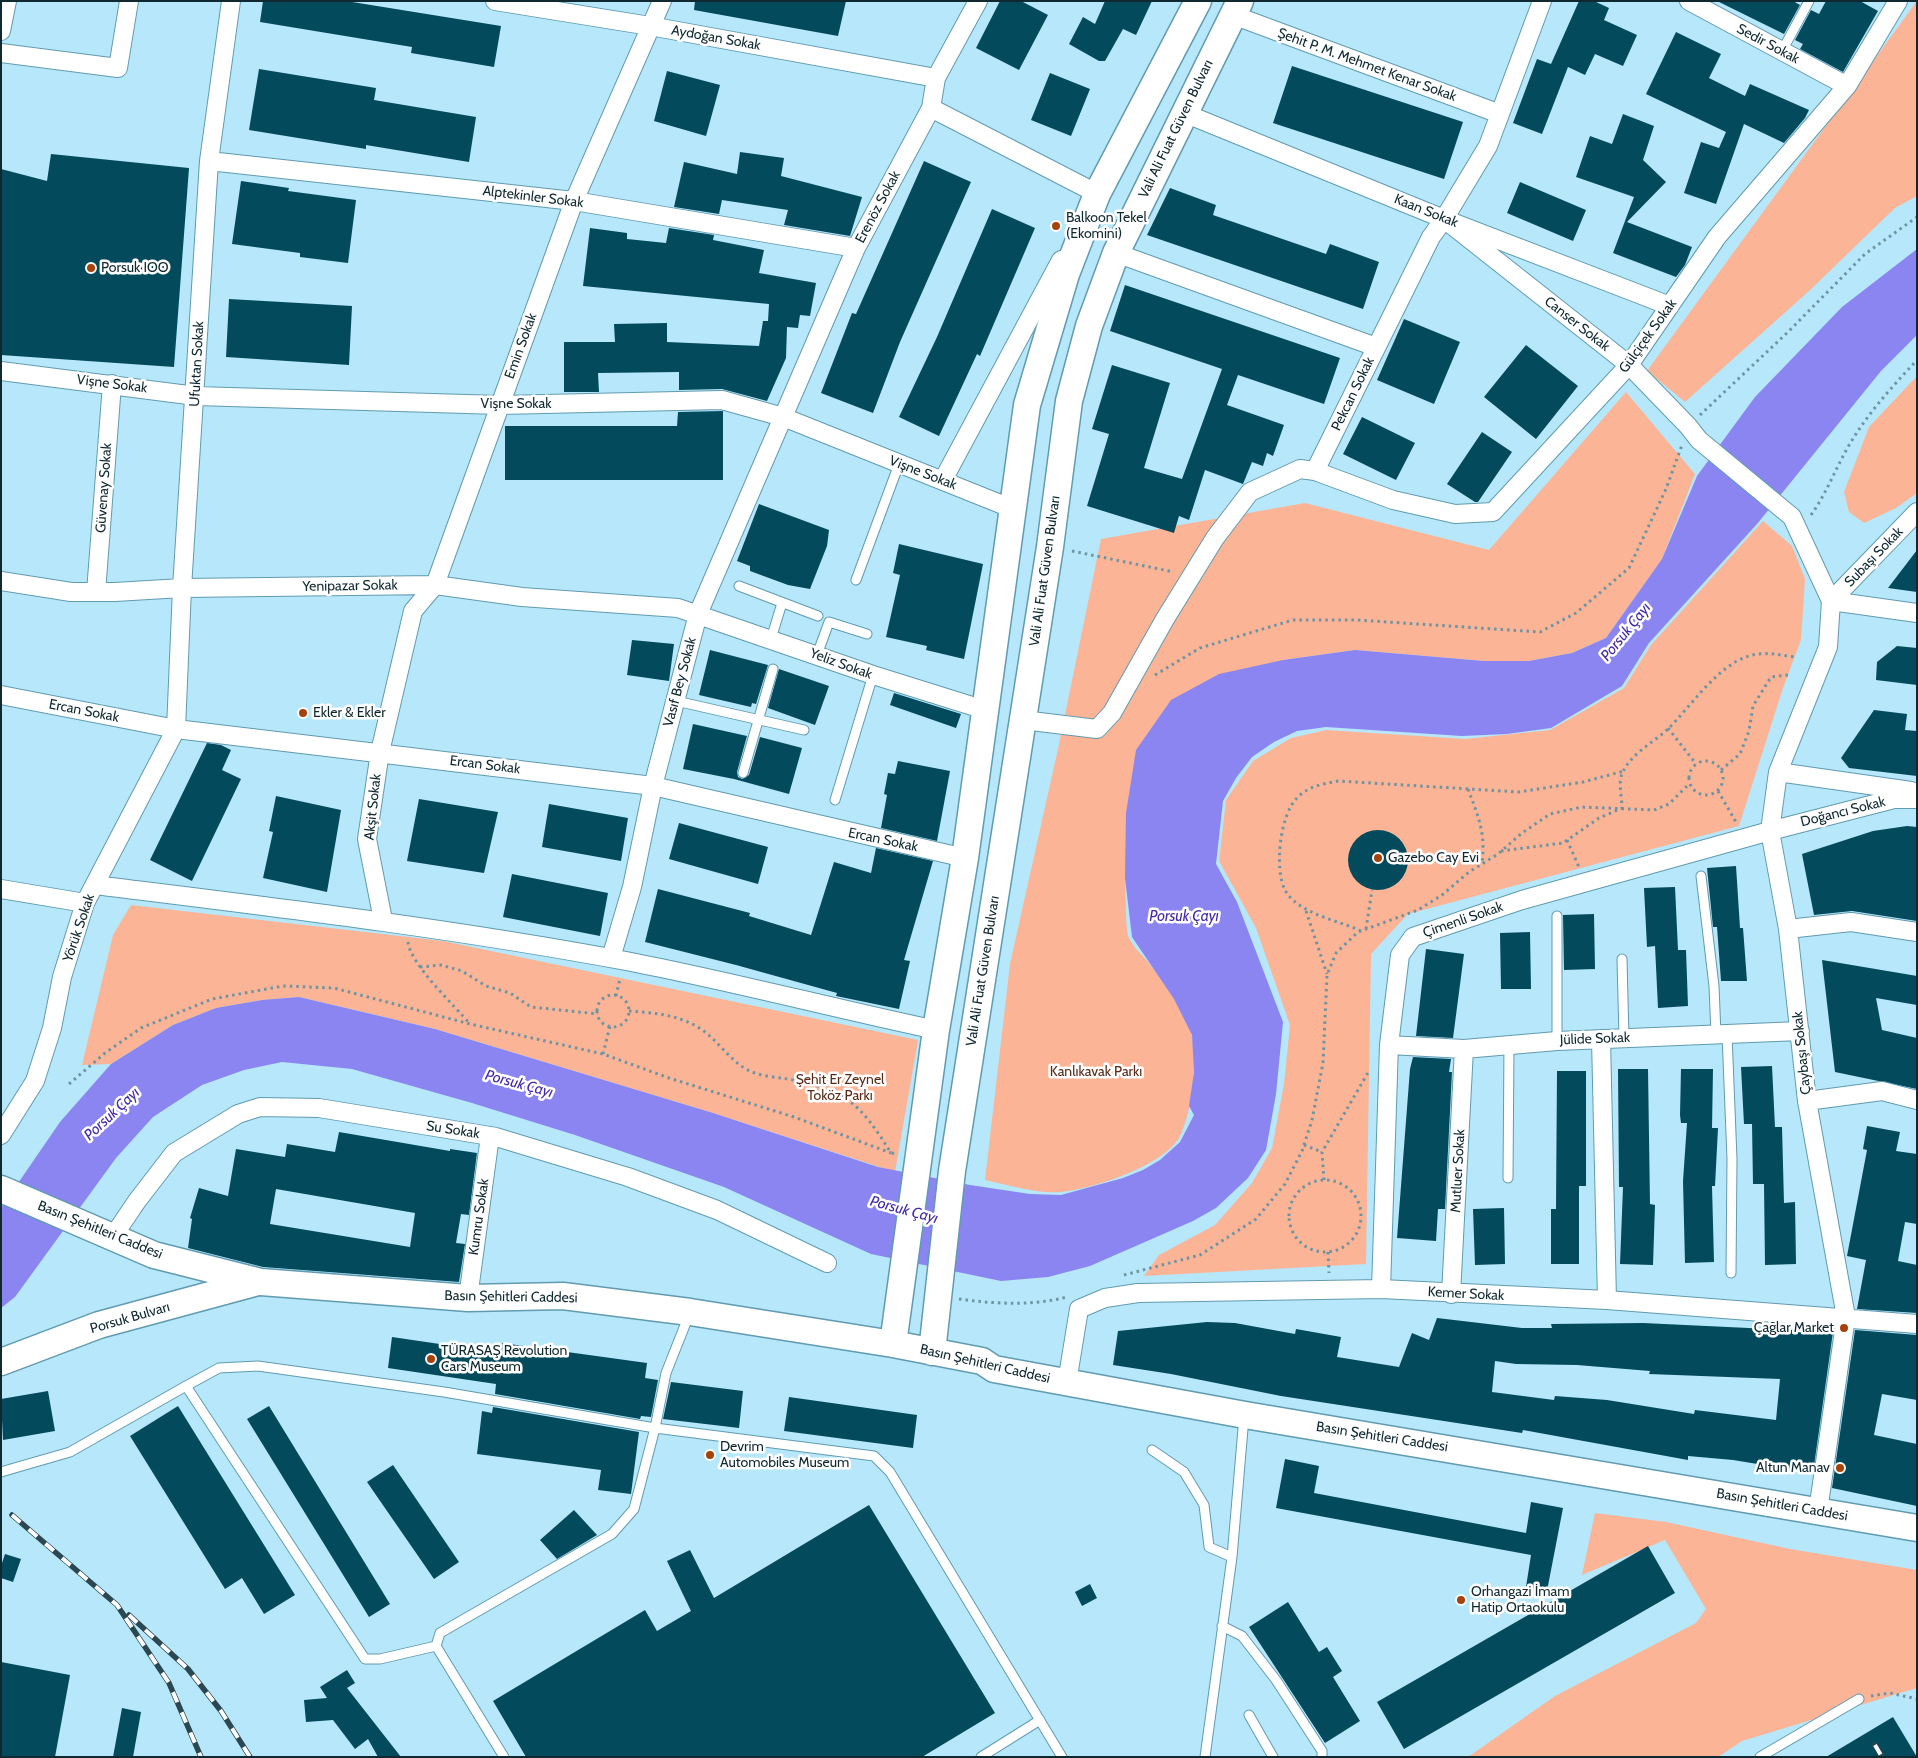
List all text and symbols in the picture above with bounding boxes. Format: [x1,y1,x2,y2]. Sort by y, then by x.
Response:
street label: Sedir Sokak [1734,20,1802,68]
street label: Aydoğan Sokak [670,22,762,54]
street label: Şehit P. M. Mehmet Kenar Sokak [1275,25,1459,105]
street label: Vali Ali Fuat Güven Bulvarı [1135,57,1217,201]
street label: Erenöz Sokak [852,168,904,246]
street label: Alptekinler Sokak [482,182,584,212]
street label: Kaan Sokak [1392,191,1460,231]
place label: Balkoon Tekel (Ekomini) [1066,210,1147,242]
marker: Balkoon Tekel (Ekomini) [1050,220,1062,232]
place label: Porsuk IOO [101,260,169,276]
marker: Porsuk IOO [85,262,97,274]
street label: Canser Sokak [1541,293,1613,355]
street label: Gülçiçek Sokak [1616,296,1680,376]
street label: Emin Sokak [501,311,541,381]
street label: Ufuktan Sokak [186,321,208,407]
street label: Pekcan Sokak [1328,354,1378,434]
street label: Vişne Sokak [76,371,148,397]
street label: Vişne Sokak [480,396,552,412]
street label: Güvenay Sokak [92,442,116,534]
street label: Vişne Sokak [887,452,959,494]
street label: Vali Ali Fuat Güven Bulvarı [1026,495,1064,647]
street label: Subaşı Sokak [1841,524,1907,590]
street label: Yenipazar Sokak [302,577,398,595]
water label: Porsuk Çayı [1597,599,1655,665]
street label: Vasıf Bey Sokak [660,635,700,729]
street label: Yeliz Sokak [808,645,874,683]
street label: Ercan Sokak [48,696,120,726]
place label: Ekler & Ekler [313,705,386,721]
marker: Ekler & Ekler [297,707,309,719]
street label: Ercan Sokak [449,752,521,778]
street label: Akşit Sokak [361,773,385,841]
street label: Doğancı Sokak [1799,793,1887,831]
street label: Ercan Sokak [847,824,919,856]
place label: Gazebo Cay Evi [1388,850,1479,866]
marker: Gazebo Cay Evi [1372,852,1384,864]
street label: Yörük Sokak [60,892,98,964]
street label: Vali Ali Fuat Güven Bulvarı [963,895,1003,1047]
street label: Çimenli Sokak [1421,898,1505,942]
water label: Porsuk Çayı [1149,908,1219,926]
street label: Çaybaşı Sokak [1789,1011,1815,1095]
street label: Jülide Sokak [1560,1029,1630,1049]
park label: Kanlıkavak Parkı [1050,1064,1142,1080]
water label: Porsuk Çayı [483,1066,555,1102]
park label: Şehit Er Zeynel Toköz Parkı [796,1072,884,1104]
water label: Porsuk Çayı [80,1084,144,1144]
street label: Su Sokak [425,1118,481,1142]
street label: Mutluer Sokak [1447,1129,1469,1213]
street label: Kumru Sokak [465,1178,493,1256]
water label: Porsuk Çayı [868,1192,940,1228]
street label: Basın Şehitleri Caddesi [35,1197,165,1263]
street label: Kemer Sokak [1427,1284,1505,1304]
street label: Basın Şehitleri Caddesi [444,1287,578,1307]
street label: Porsuk Bulvarı [88,1299,172,1337]
place label: Çağlar Market [1754,1320,1834,1336]
marker: Çağlar Market [1838,1322,1850,1334]
street label: Basın Şehitleri Caddesi [918,1341,1052,1387]
place label: TÜRASAŞ Revolution Cars Museum [441,1343,567,1375]
marker: TÜRASAŞ Revolution Cars Museum [425,1353,437,1365]
street label: Basın Şehitleri Caddesi [1315,1418,1449,1456]
place label: Devrim Automobiles Museum [720,1439,849,1471]
marker: Devrim Automobiles Museum [704,1449,716,1461]
place label: Altun Manav [1756,1460,1830,1476]
marker: Altun Manav [1834,1462,1846,1474]
street label: Basın Şehitleri Caddesi [1715,1485,1849,1525]
place label: Orhangazi İmam Hatip Ortaokulu [1471,1584,1569,1616]
marker: Orhangazi İmam Hatip Ortaokulu [1455,1594,1467,1606]

